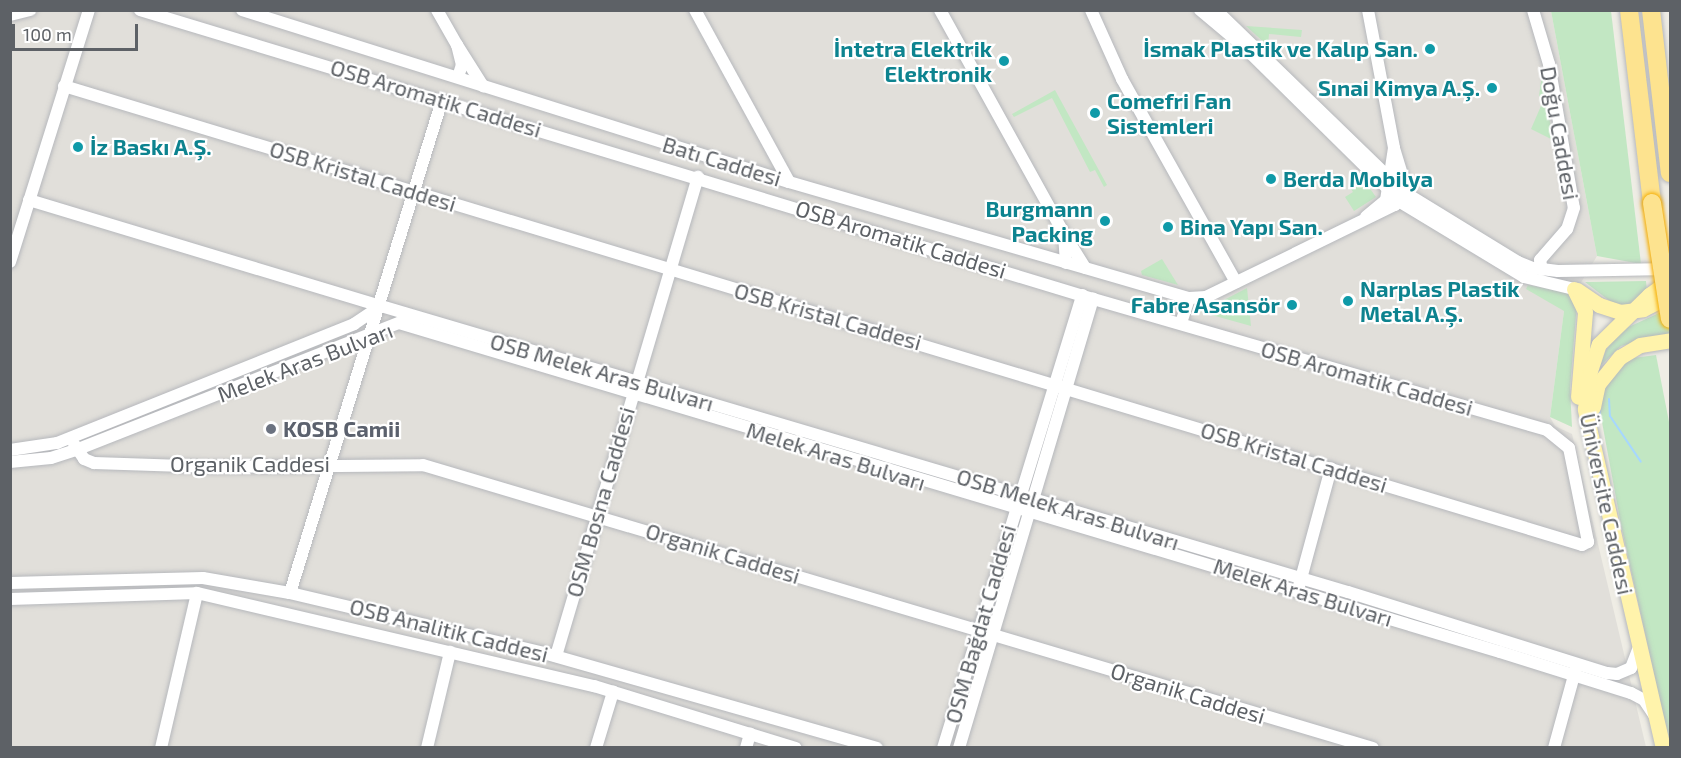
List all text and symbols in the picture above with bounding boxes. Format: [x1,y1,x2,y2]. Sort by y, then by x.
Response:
scale bar [15,12,141,50]
text: 100 m [23,23,72,45]
place label: İntetra Elektrik Elektronik [834,35,992,86]
place label: İsmak Plastik ve Kalıp San. [1143,36,1418,62]
marker: İsmak Plastik ve Kalıp San. [1423,42,1437,56]
street label: OSB Aromatik Caddesi [327,53,545,143]
marker: İntetra Elektrik Elektronik [997,54,1011,68]
street label: Doğu Caddesi [1535,64,1585,202]
place label: Sınai Kimya A.Ş. [1317,75,1480,101]
marker: Sınai Kimya A.Ş. [1485,81,1499,95]
place label: Comefri Fan Sistemleri [1107,87,1231,138]
marker: Comefri Fan Sistemleri [1088,106,1102,120]
street label: Batı Caddesi [659,130,785,192]
place label: İz Baskı A.Ş. [90,134,212,160]
street label: OSB Kristal Caddesi [266,135,460,217]
marker: İz Baskı A.Ş. [71,140,85,154]
place label: Berda Mobilya [1283,166,1433,192]
marker: Berda Mobilya [1264,172,1278,186]
street label: OSB Aromatik Caddesi [792,194,1010,284]
place label: Burgmann Packing [985,195,1093,246]
marker: Burgmann Packing [1098,214,1112,228]
place label: Bina Yapı San. [1180,214,1323,240]
marker: Bina Yapı San. [1161,220,1175,234]
place label: Narplas Plastik Metal A.Ş. [1360,275,1520,326]
street label: OSB Kristal Caddesi [731,277,925,355]
place label: Fabre Asansör [1130,292,1280,318]
marker: Narplas Plastik Metal A.Ş. [1341,294,1355,308]
marker: Fabre Asansör [1285,298,1299,312]
street label: Melek Aras Bulvarı [213,316,397,408]
street label: OSB Melek Aras Bulvarı [487,327,717,417]
street label: OSB Aromatik Caddesi [1258,335,1476,421]
street label: OSM Bosna Caddesi [560,404,640,600]
street label: Üniversite Caddesi [1575,411,1639,597]
place label: KOSB Camii [283,416,400,442]
street label: Melek Aras Bulvarı [743,416,929,496]
street label: OSB Kristal Caddesi [1197,416,1391,498]
marker: KOSB Camii [264,422,278,436]
street label: Organik Caddesi [170,451,330,477]
street label: OSB Melek Aras Bulvarı [953,462,1183,556]
street label: Organik Caddesi [642,517,804,589]
street label: OSM Bağdat Caddesi [939,522,1021,726]
street label: Melek Aras Bulvarı [1210,552,1396,632]
street label: OSB Analitik Caddesi [347,592,551,668]
street label: Organik Caddesi [1107,657,1269,729]

